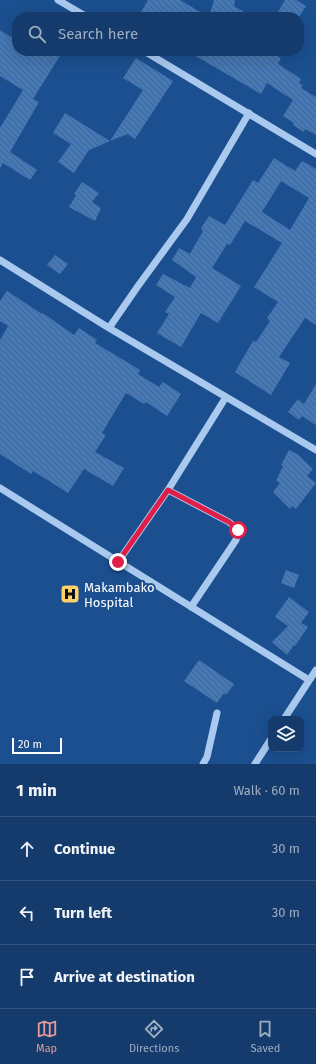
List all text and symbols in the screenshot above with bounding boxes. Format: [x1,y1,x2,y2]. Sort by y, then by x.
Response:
search box [12,12,304,56]
icon: search [26,23,48,45]
text: Search here [58,25,138,43]
route start [229,521,247,539]
route end [109,553,127,571]
place label: Makambako Hospital [84,580,155,610]
hospital icon: Makambako Hospital [59,583,81,605]
map controls [268,716,304,752]
button: layers [268,716,304,752]
scale bar [12,736,62,755]
text: 20 m [18,738,42,751]
text: 1 min [16,780,57,801]
text: Walk · 60 m [233,783,300,798]
icon: ahead [16,838,38,860]
text: Continue [54,840,115,858]
text: 30 m [272,841,300,856]
icon: left [16,902,38,924]
text: Turn left [54,904,112,922]
text: 30 m [272,905,300,920]
icon: arrive [16,966,38,988]
text: Arrive at destination [54,968,195,986]
tab: Map [36,1018,58,1055]
tab: Directions [129,1018,179,1055]
tab: Saved [251,1018,280,1055]

